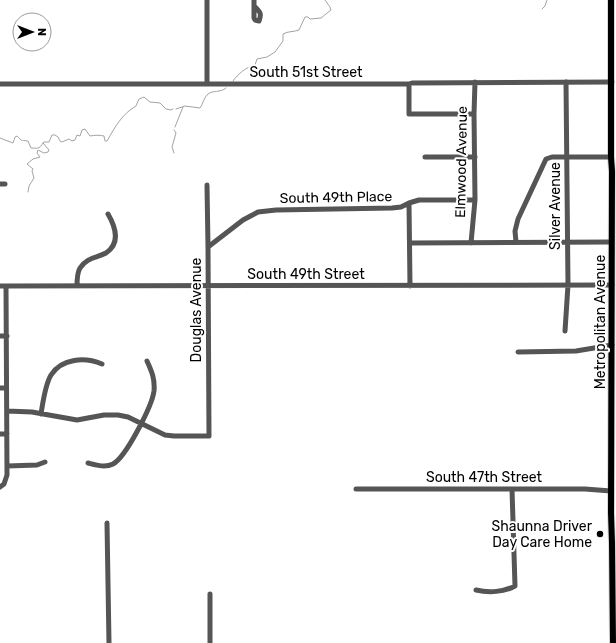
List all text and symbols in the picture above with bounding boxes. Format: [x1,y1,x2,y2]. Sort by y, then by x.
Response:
north arrow [12,12,52,52]
text: N [35,28,48,36]
street label: South 51st Street [249,64,363,81]
street label: Elmwood Avenue [452,106,471,218]
street label: Silver Avenue [547,162,564,250]
street label: South 49th Place [280,188,393,207]
street label: Metropolitan Avenue [592,255,609,389]
street label: Douglas Avenue [188,257,205,362]
street label: South 49th Street [247,266,365,283]
street label: South 47th Street [426,469,543,486]
place label: Shaunna Driver Day Care Home [491,518,593,551]
marker: Shaunna Driver Day Care Home [595,529,605,539]

